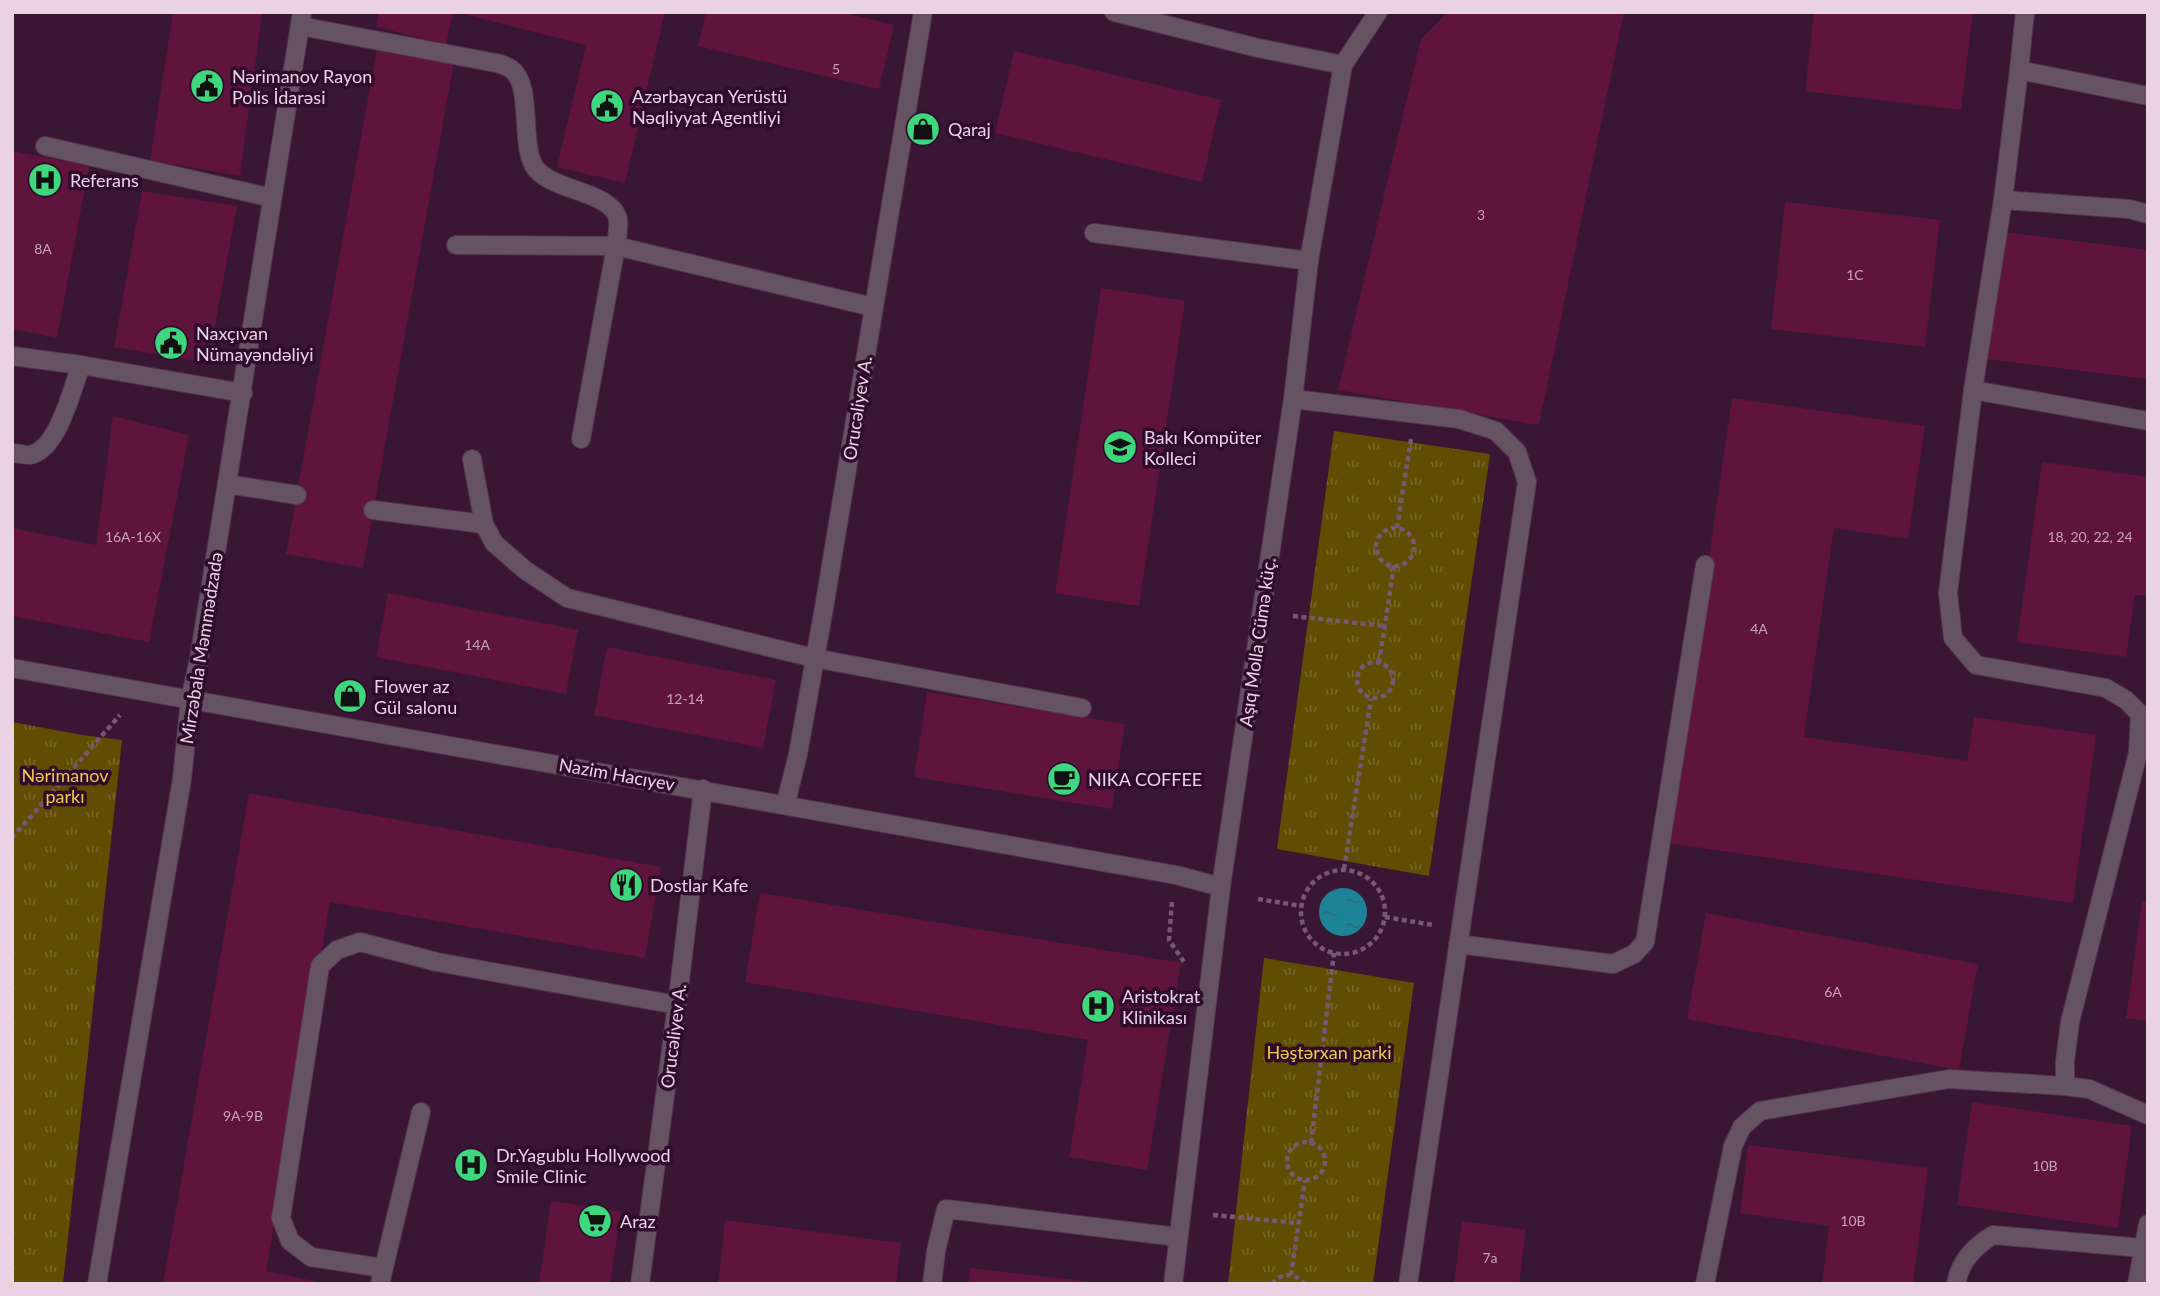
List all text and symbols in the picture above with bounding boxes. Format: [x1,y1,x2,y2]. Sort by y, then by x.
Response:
house number: 5 [832,60,840,77]
place label: Nərimanov Rayon Polis İdarəsi [232,65,372,108]
public building icon: Nərimanov Rayon Polis İdarəsi [188,67,226,105]
place label: Azərbaycan Yerüstü Nəqliyyat Agentliyi [632,85,787,128]
public building icon: Azərbaycan Yerüstü Nəqliyyat Agentliyi [588,87,626,125]
shop icon: Qaraj [904,110,942,148]
place label: Qaraj [948,118,991,140]
hospital icon: Referans [26,161,64,199]
place label: Referans [70,169,139,191]
house number: 3 [1477,206,1485,223]
house number: 8A [34,240,52,257]
house number: 1С [1846,266,1864,283]
place label: Naxçıvan Nümayəndəliyi [196,322,314,365]
public building icon: Naxçıvan Nümayəndəliyi [152,324,190,362]
street label: Orucəliyev A. [838,354,876,462]
place label: Bakı Kompüter Kolleci [1144,426,1262,469]
school or university icon: Bakı Kompüter Kolleci [1101,428,1139,466]
house number: 16A-16X [105,528,161,545]
house number: 18, 20, 22, 24 [2047,528,2133,545]
street label: Mirzəbala Məmmədzadə [175,551,227,745]
street label: Aşıq Molla Cümə küç. [1234,556,1280,728]
house number: 4A [1750,620,1768,637]
house number: 14A [464,636,490,653]
place label: Flower az Gül salonu [374,675,457,718]
shop icon: Flower az Gül salonu [331,677,369,715]
house number: 12-14 [666,690,704,707]
street label: Nazim Hacıyev [557,753,677,795]
cafe icon: NIKA COFFEE [1045,760,1083,798]
park label: Nərimanov parkı [22,764,109,807]
place label: NIKA COFFEE [1088,768,1202,790]
restaurant icon: Dostlar Kafe [607,866,645,904]
place label: Dostlar Kafe [650,874,748,896]
street label: Orucəliyev A. [656,982,690,1090]
house number: 6A [1824,983,1842,1000]
place label: Aristokrat Klinikası [1122,985,1201,1028]
hospital icon: Aristokrat Klinikası [1079,987,1117,1025]
park label: Həştərxan parki [1267,1041,1391,1063]
house number: 9A-9B [223,1107,263,1124]
place label: Dr.Yagublu Hollywood Smile Clinic [496,1144,671,1187]
hospital icon: Dr.Yagublu Hollywood Smile Clinic [452,1146,490,1184]
house number: 10B [2032,1157,2058,1174]
supermarket icon: Araz [576,1202,614,1240]
place label: Araz [620,1210,656,1232]
house number: 10B [1840,1212,1866,1229]
house number: 7a [1482,1249,1498,1266]

